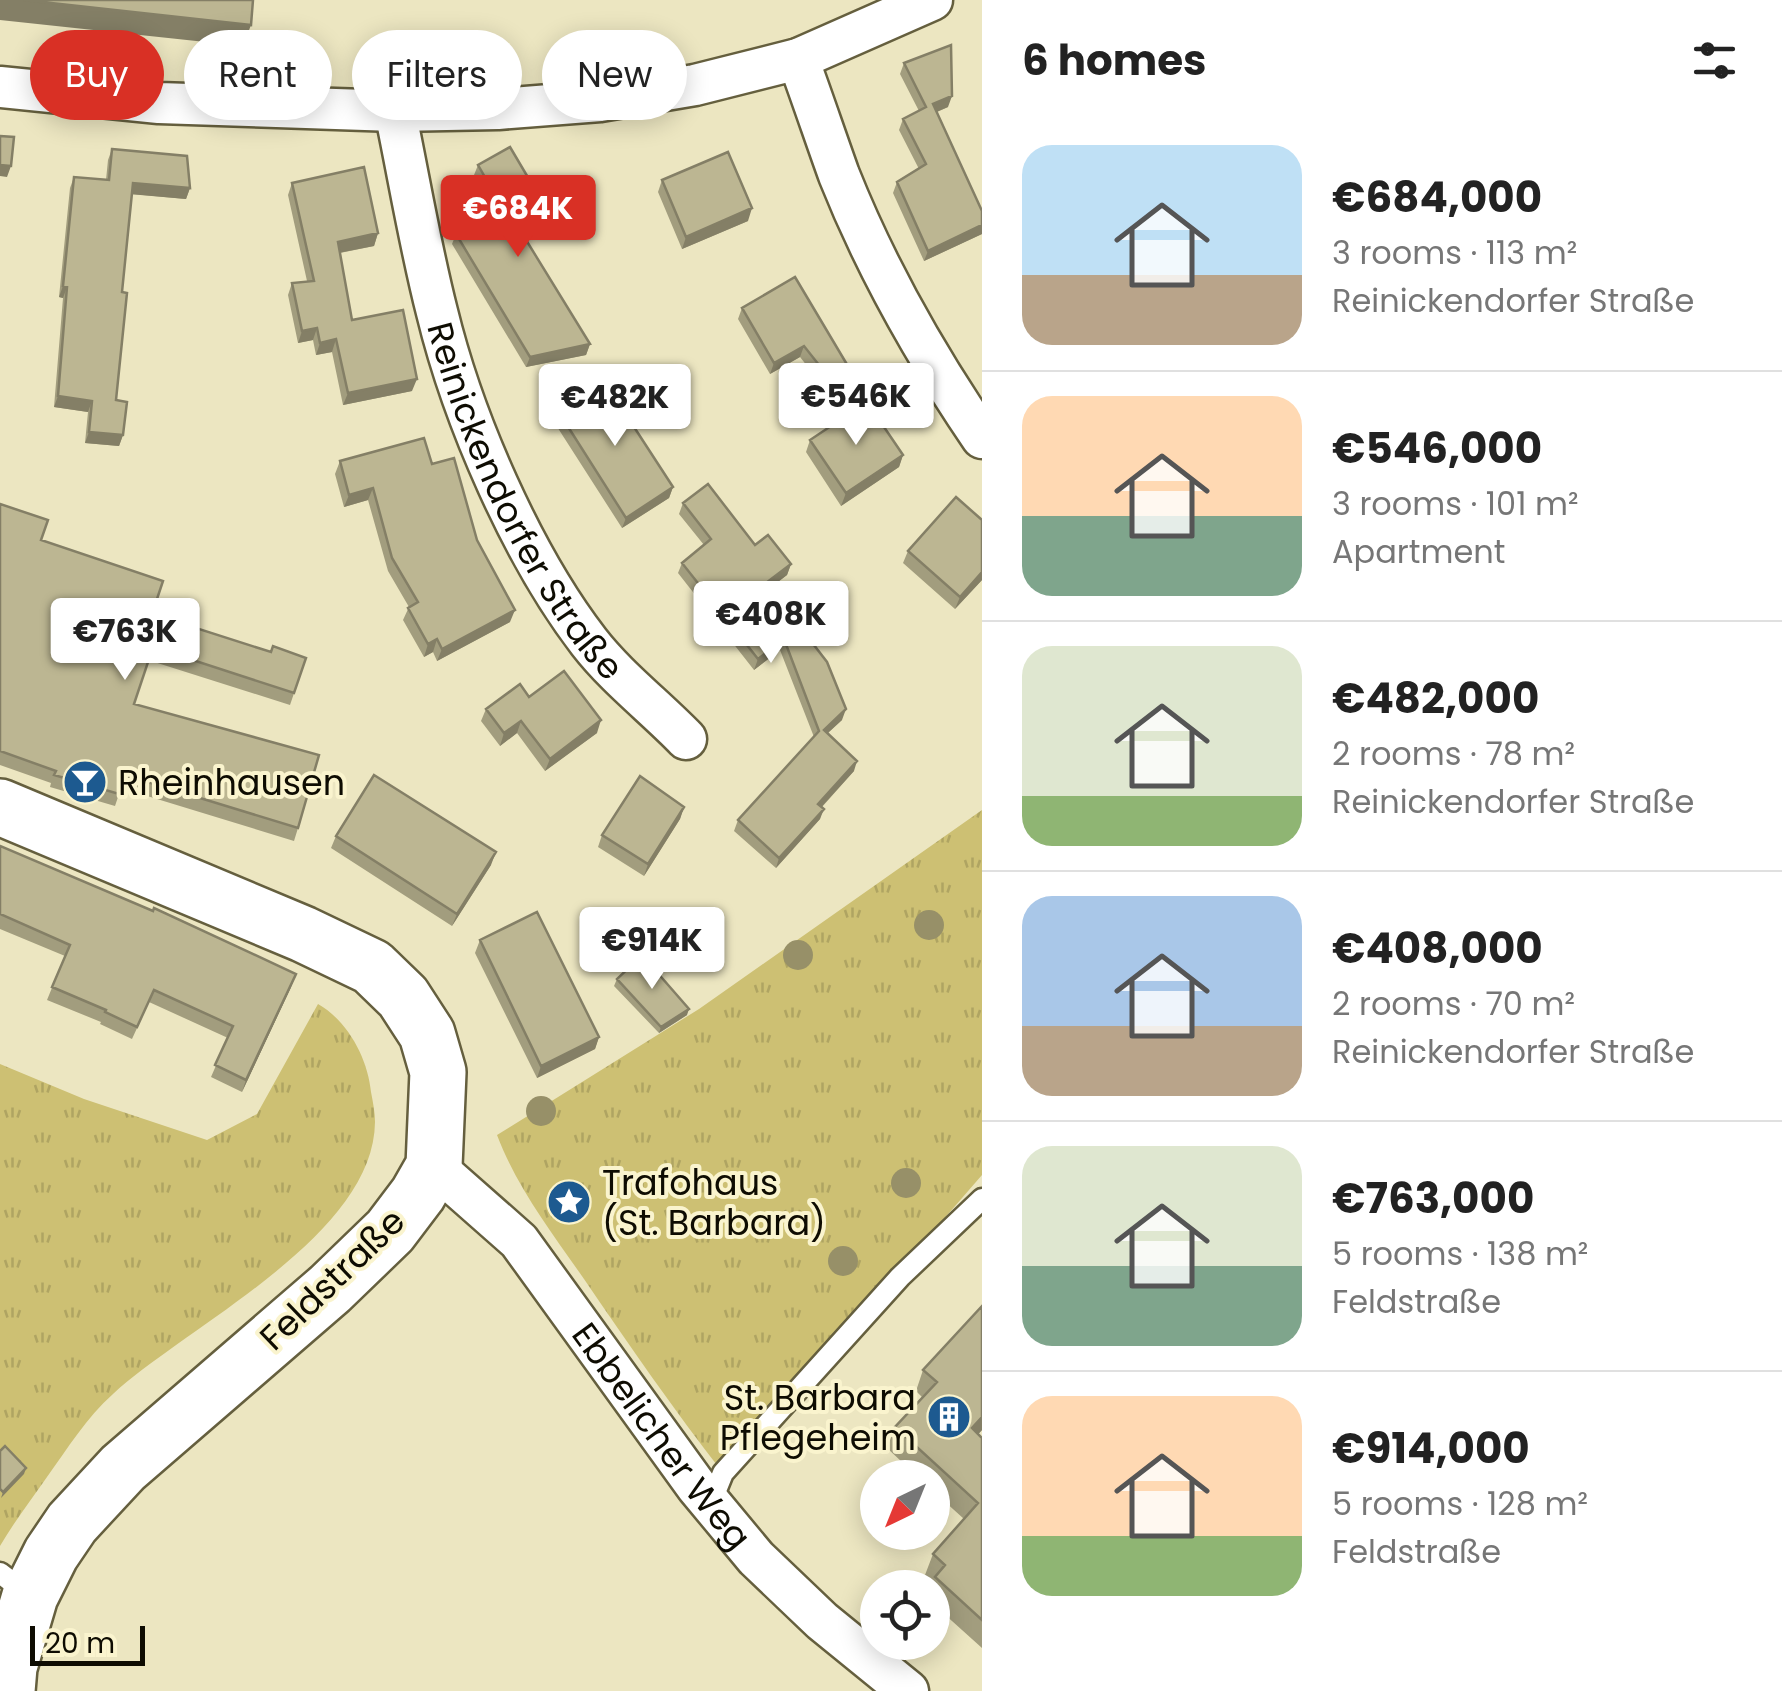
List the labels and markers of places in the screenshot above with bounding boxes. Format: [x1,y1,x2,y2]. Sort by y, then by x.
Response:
pin: €684K [448,175,588,260]
pin: €546K [786,363,926,448]
pin: €482K [545,364,685,449]
pin: €408K [701,581,841,666]
pin: €763K [55,598,195,683]
place label: Rheinhausen [118,758,345,807]
bar icon: Rheinhausen [62,759,108,805]
pin: €914K [582,907,722,992]
place label: Trafohaus (St. Barbara) [602,1158,826,1247]
place icon: Trafohaus (St. Barbara) [546,1179,592,1225]
place label: St. Barbara Pflegeheim [720,1373,916,1462]
building icon: St. Barbara Pflegeheim [926,1394,972,1440]

